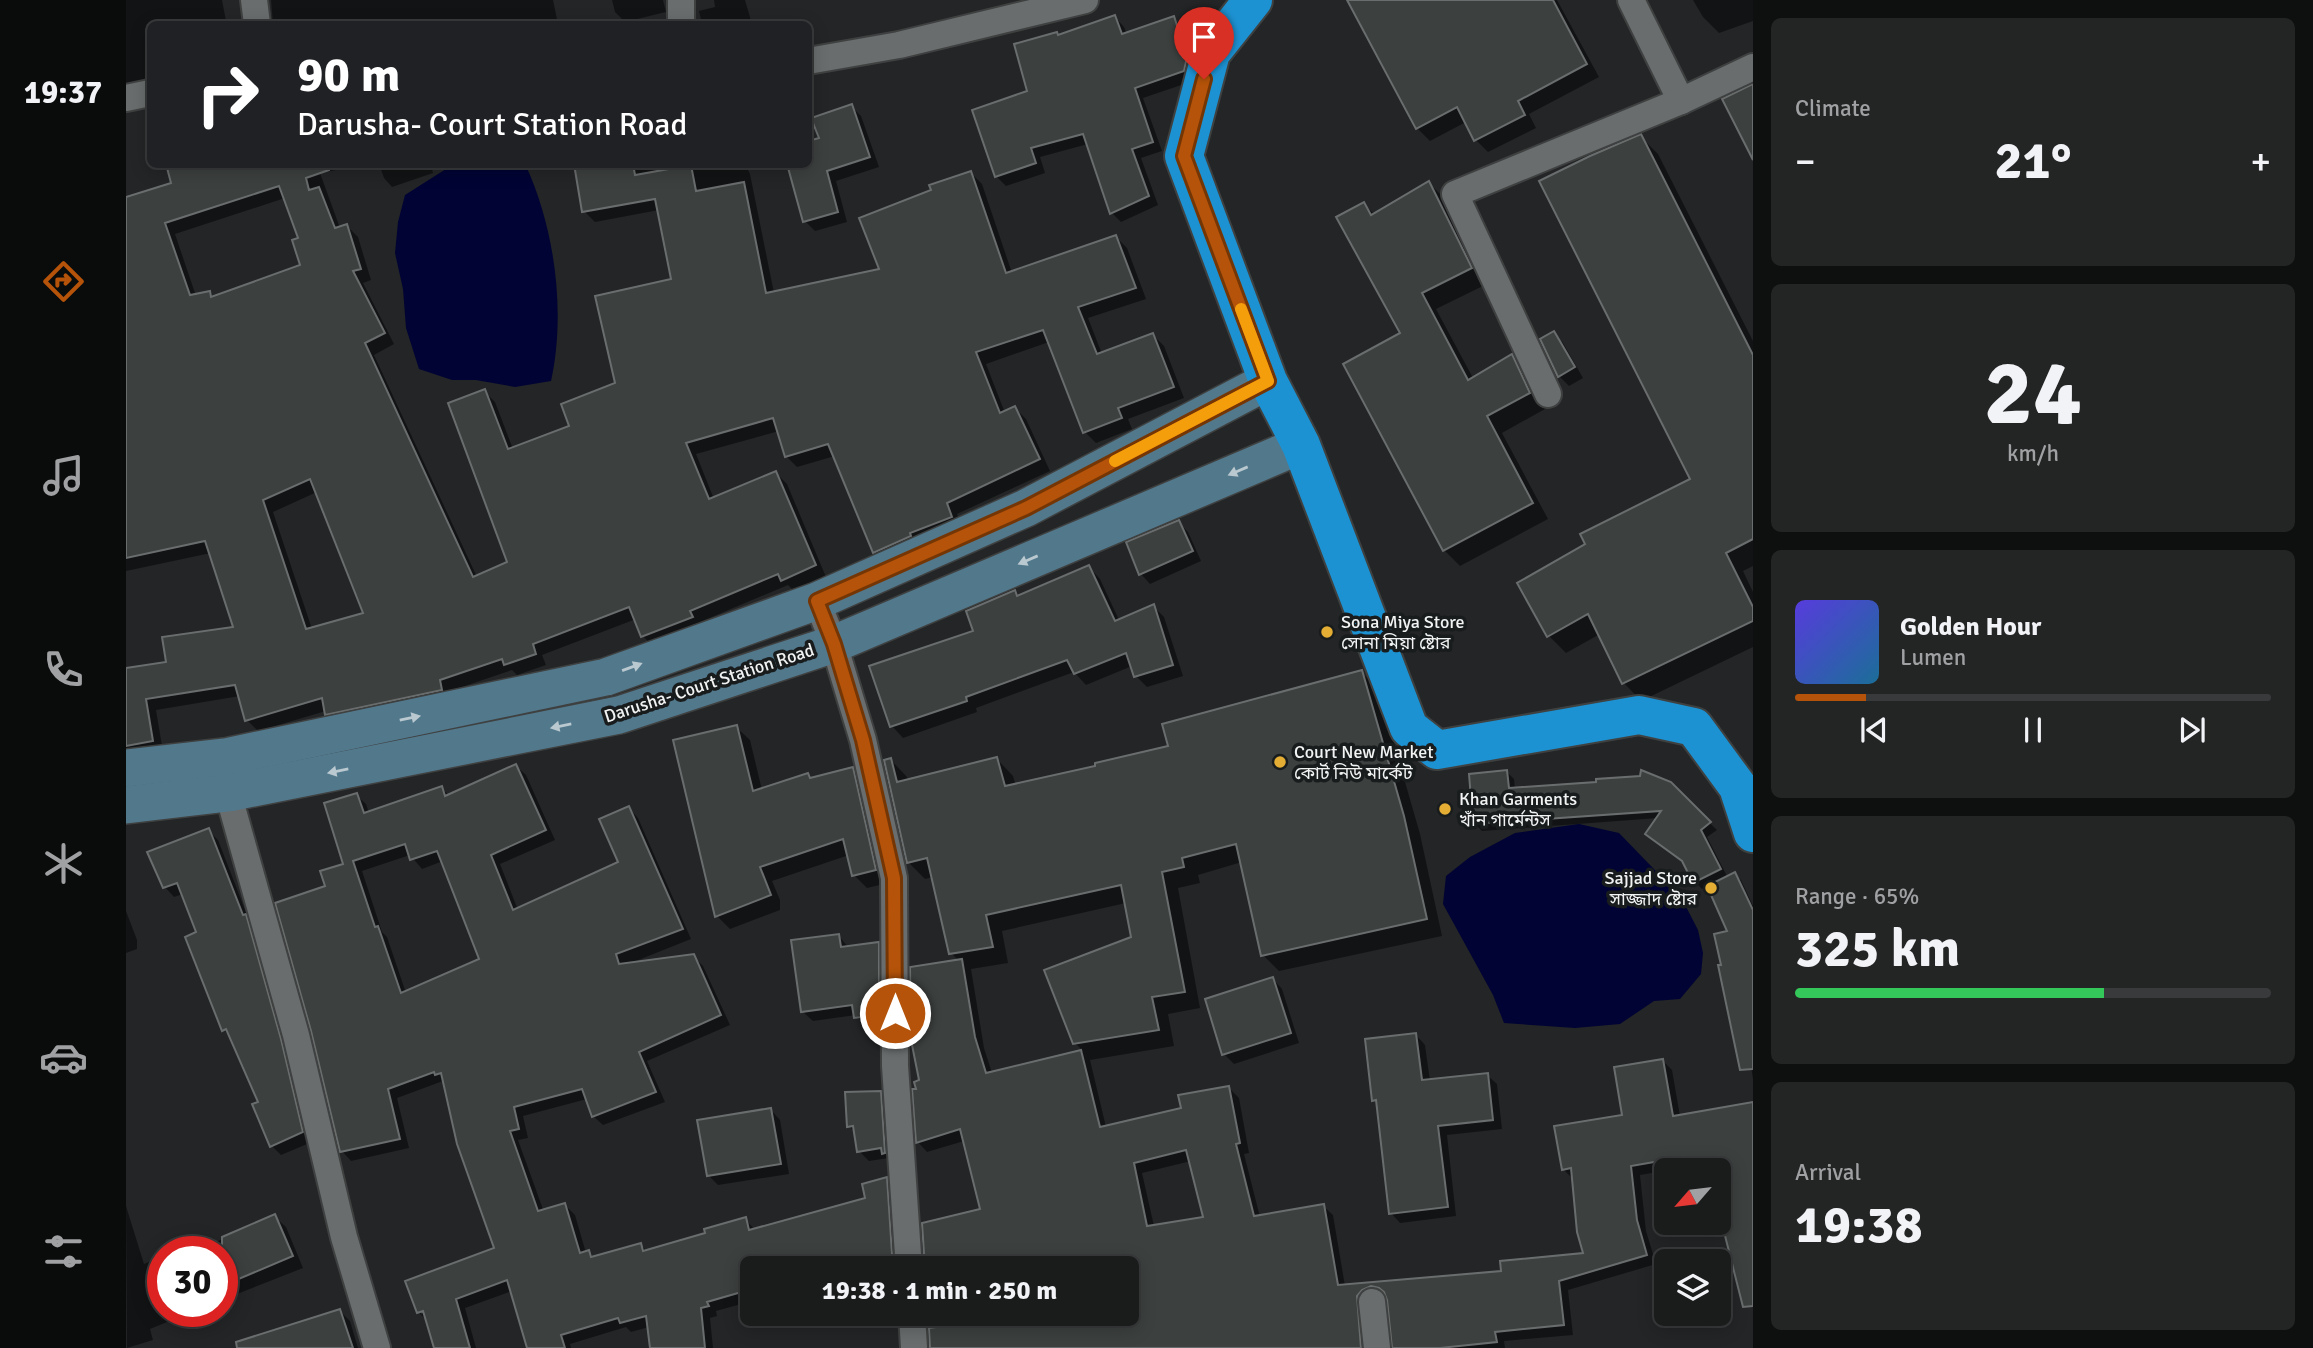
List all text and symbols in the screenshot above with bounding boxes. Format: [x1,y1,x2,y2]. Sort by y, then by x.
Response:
pin [1174,7,1234,79]
icon: arrive [1185,18,1223,56]
text: 90 m [297,45,400,105]
icon: right [182,49,273,140]
text: 19:37 [24,73,102,112]
text: Climate [1795,94,1871,123]
text: Darusha- Court Station Road [297,105,687,144]
text: 21° [1995,129,2071,193]
text: − [1795,138,1816,185]
text: + [2250,138,2271,185]
icon: directions [39,257,88,306]
text: 24 [1984,337,2082,450]
text: km/h [2007,439,2059,468]
icon: music [39,451,88,500]
one-way arrow [1227,466,1248,477]
one-way arrow [1018,554,1038,566]
place label: Sona Miya Store সোনা মিয়া ষ্টোর [1341,611,1465,654]
text: Golden Hour [1900,611,2041,643]
marker: Sona Miya Store সোনা মিয়া ষ্টোর [1319,624,1335,640]
street label: Darusha- Court Station Road [601,639,817,727]
text: Lumen [1900,643,1966,672]
icon: phone [39,645,88,694]
one-way arrow [621,662,642,673]
icon: previous [1855,711,1893,749]
icon: pause [2014,711,2052,749]
icon: next [2173,711,2211,749]
one-way arrow [399,712,421,723]
one-way arrow [550,721,572,732]
place label: Court New Market কোর্ট নিউ মার্কেট [1294,741,1433,784]
marker: Court New Market কোর্ট নিউ মার্কেট [1272,754,1288,770]
one-way arrow [327,766,349,777]
place label: Khan Garments খাঁন গার্মেন্টস [1459,788,1577,831]
marker: Khan Garments খাঁন গার্মেন্টস [1437,801,1453,817]
icon: climate [39,839,88,888]
place label: Sajjad Store সাজ্জাদ ষ্টোর [1604,867,1697,910]
marker: Sajjad Store সাজ্জাদ ষ্টোর [1703,880,1719,896]
text: Range · 65% [1795,882,1919,911]
text: 325 km [1795,917,1960,981]
position arrow [858,976,932,1050]
icon: car [39,1033,88,1082]
north arrow [1654,1158,1731,1236]
map controls [1654,1158,1731,1326]
text: Arrival [1795,1158,1861,1187]
text: 19:38 [1795,1193,1923,1257]
icon: filters [39,1227,88,1276]
speed limit sign: 30 [147,1236,238,1327]
button: layers [1654,1249,1731,1326]
text: 19:38 · 1 min · 250 m [822,1275,1057,1307]

